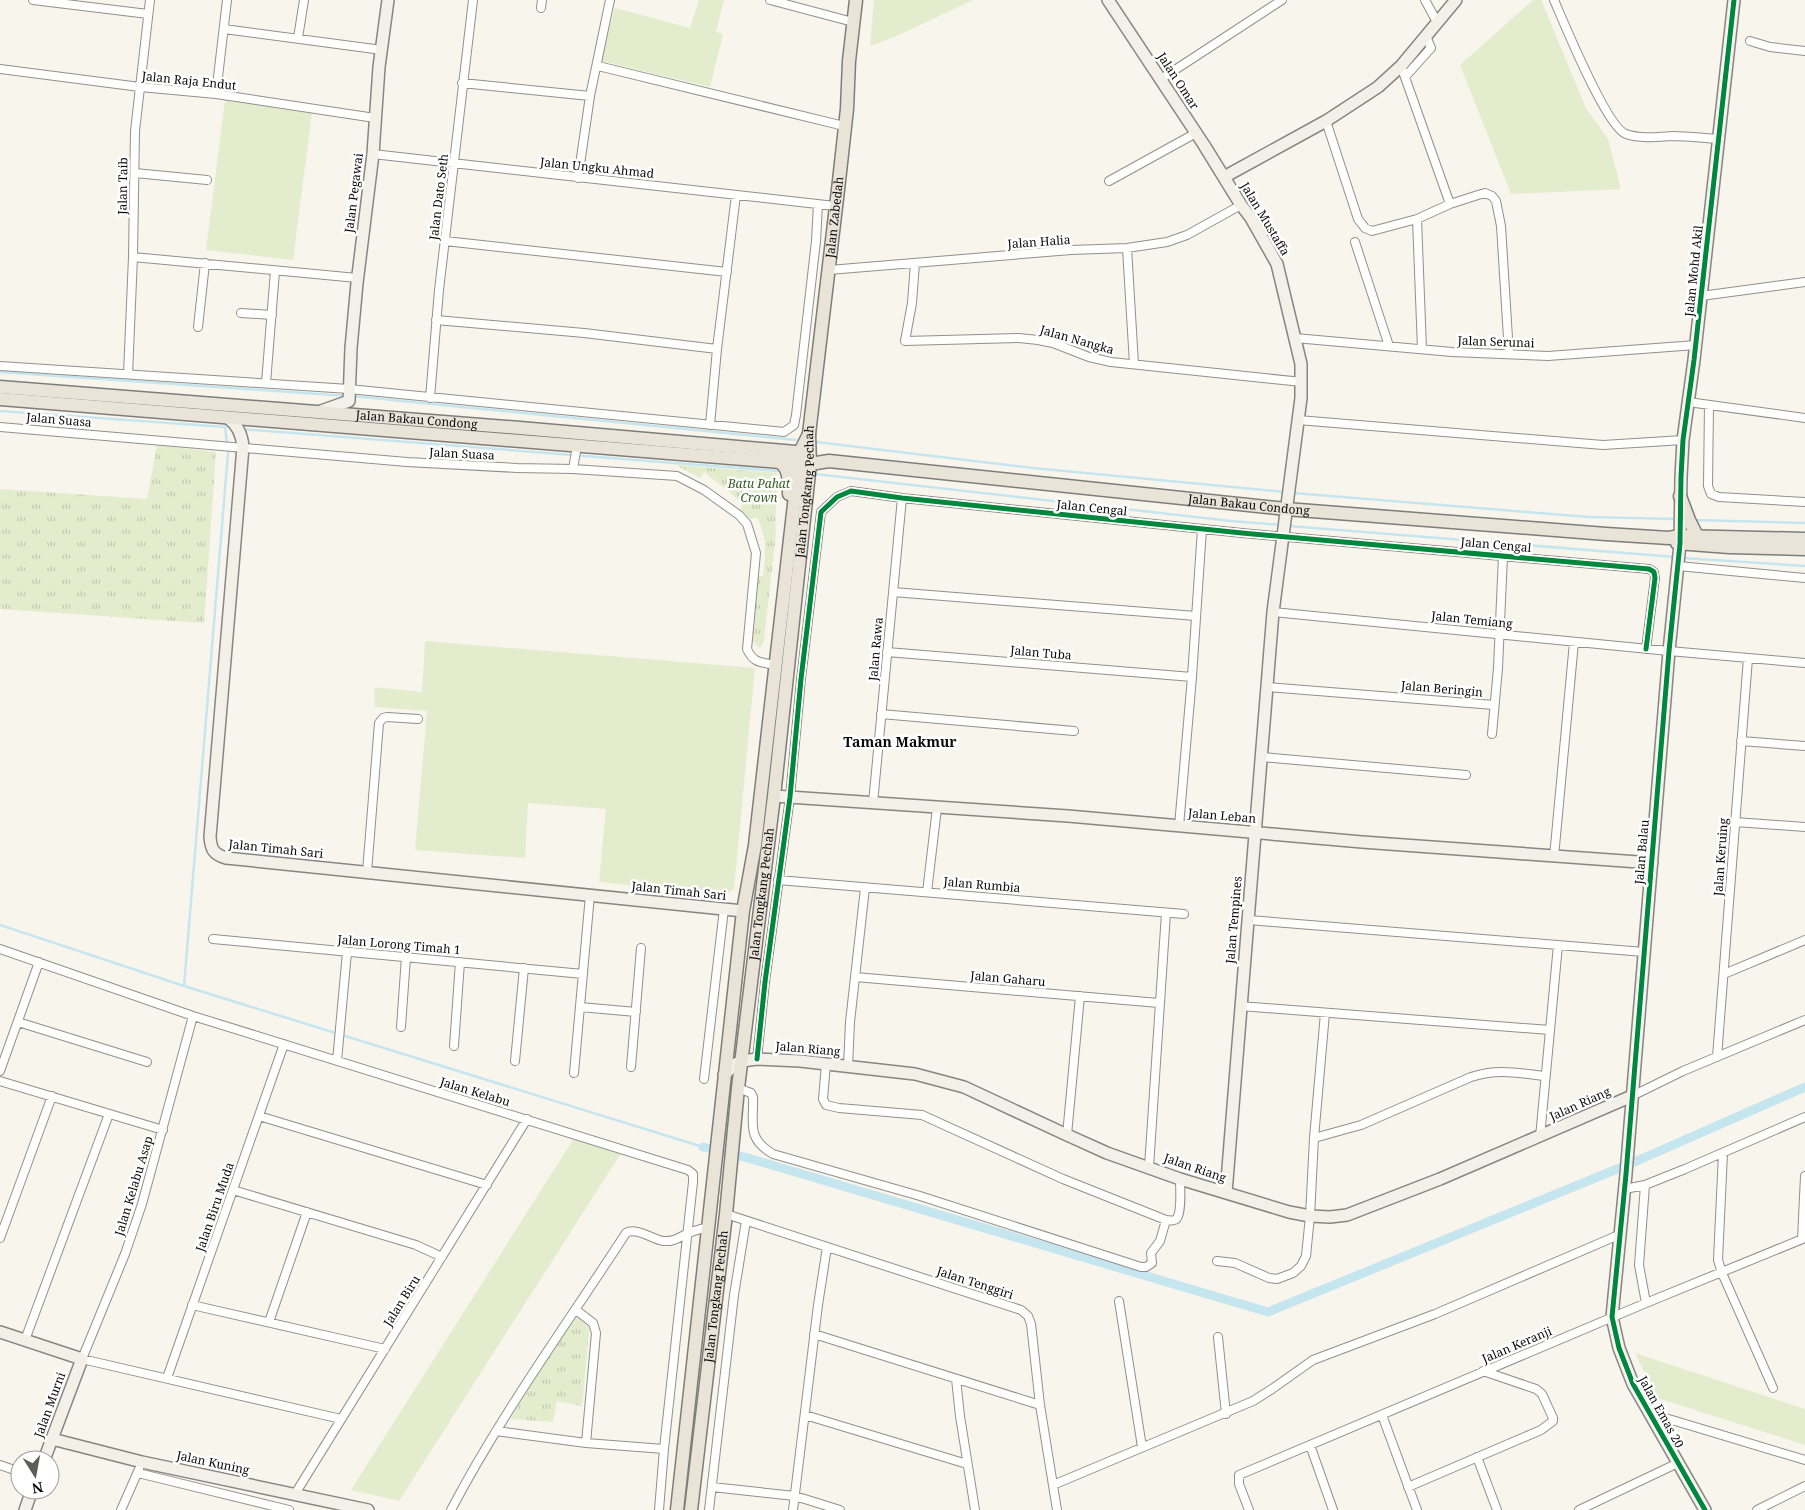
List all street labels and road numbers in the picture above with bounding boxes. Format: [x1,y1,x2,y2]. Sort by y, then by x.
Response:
street label: Jalan Omar [1153,48,1203,113]
street label: Jalan Raja Endut [140,67,237,94]
street label: Jalan Pegawai [340,152,367,235]
street label: Jalan Dato Seth [425,152,452,242]
street label: Jalan Ungku Ahmad [538,153,655,182]
street label: Jalan Taib [113,157,131,216]
street label: Jalan Zabedah [821,175,847,260]
street label: Jalan Mustaffa [1236,178,1294,259]
street label: Jalan Mohd Akil [1680,224,1707,318]
street label: Jalan Halia [1006,231,1071,252]
street label: Jalan Nangka [1037,321,1116,358]
street label: Jalan Serunai [1456,332,1535,351]
street label: Jalan Bakau Condong [354,406,479,433]
street label: Jalan Suasa [25,408,93,431]
street label: Jalan Tongkang Pechah [791,424,818,560]
street label: Jalan Suasa [428,443,495,464]
street label: Jalan Bakau Condong [1186,490,1311,519]
street label: Jalan Cengal [1055,495,1128,520]
street label: Jalan Cengal [1459,533,1532,556]
street label: Jalan Temiang [1430,607,1514,632]
street label: Jalan Rawa [864,616,887,683]
street label: Jalan Tuba [1009,641,1073,664]
street label: Jalan Beringin [1400,676,1484,701]
street label: Jalan Leban [1186,804,1257,827]
street label: Jalan Keruing [1709,817,1732,898]
street label: Jalan Balau [1630,818,1653,886]
street label: Jalan Tongkang Pechah [745,827,778,962]
street label: Jalan Timah Sari [227,835,324,862]
street label: Jalan Rumbia [942,873,1021,896]
street label: Jalan Tempines [1221,876,1246,965]
street label: Jalan Timah Sari [630,877,727,904]
street label: Jalan Lorong Timah 1 [336,931,461,958]
street label: Jalan Gaharu [969,967,1047,990]
street label: Jalan Riang [774,1037,842,1060]
street label: Jalan Kelabu [437,1073,513,1110]
street label: Jalan Riang [1546,1082,1613,1125]
street label: Jalan Kelabu Asap [110,1134,157,1239]
street label: Jalan Riang [1161,1149,1229,1186]
street label: Jalan Biru Muda [191,1160,238,1255]
street label: Jalan Tongkang Pechah [699,1229,732,1365]
street label: Jalan Tenggiri [934,1262,1016,1303]
street label: Jalan Biru [379,1272,424,1330]
street label: Jalan Keranji [1478,1322,1554,1367]
street label: Jalan Murni [29,1370,69,1441]
street label: Jalan Emas 20 [1634,1372,1688,1451]
street label: Jalan Kuning [174,1446,252,1479]

